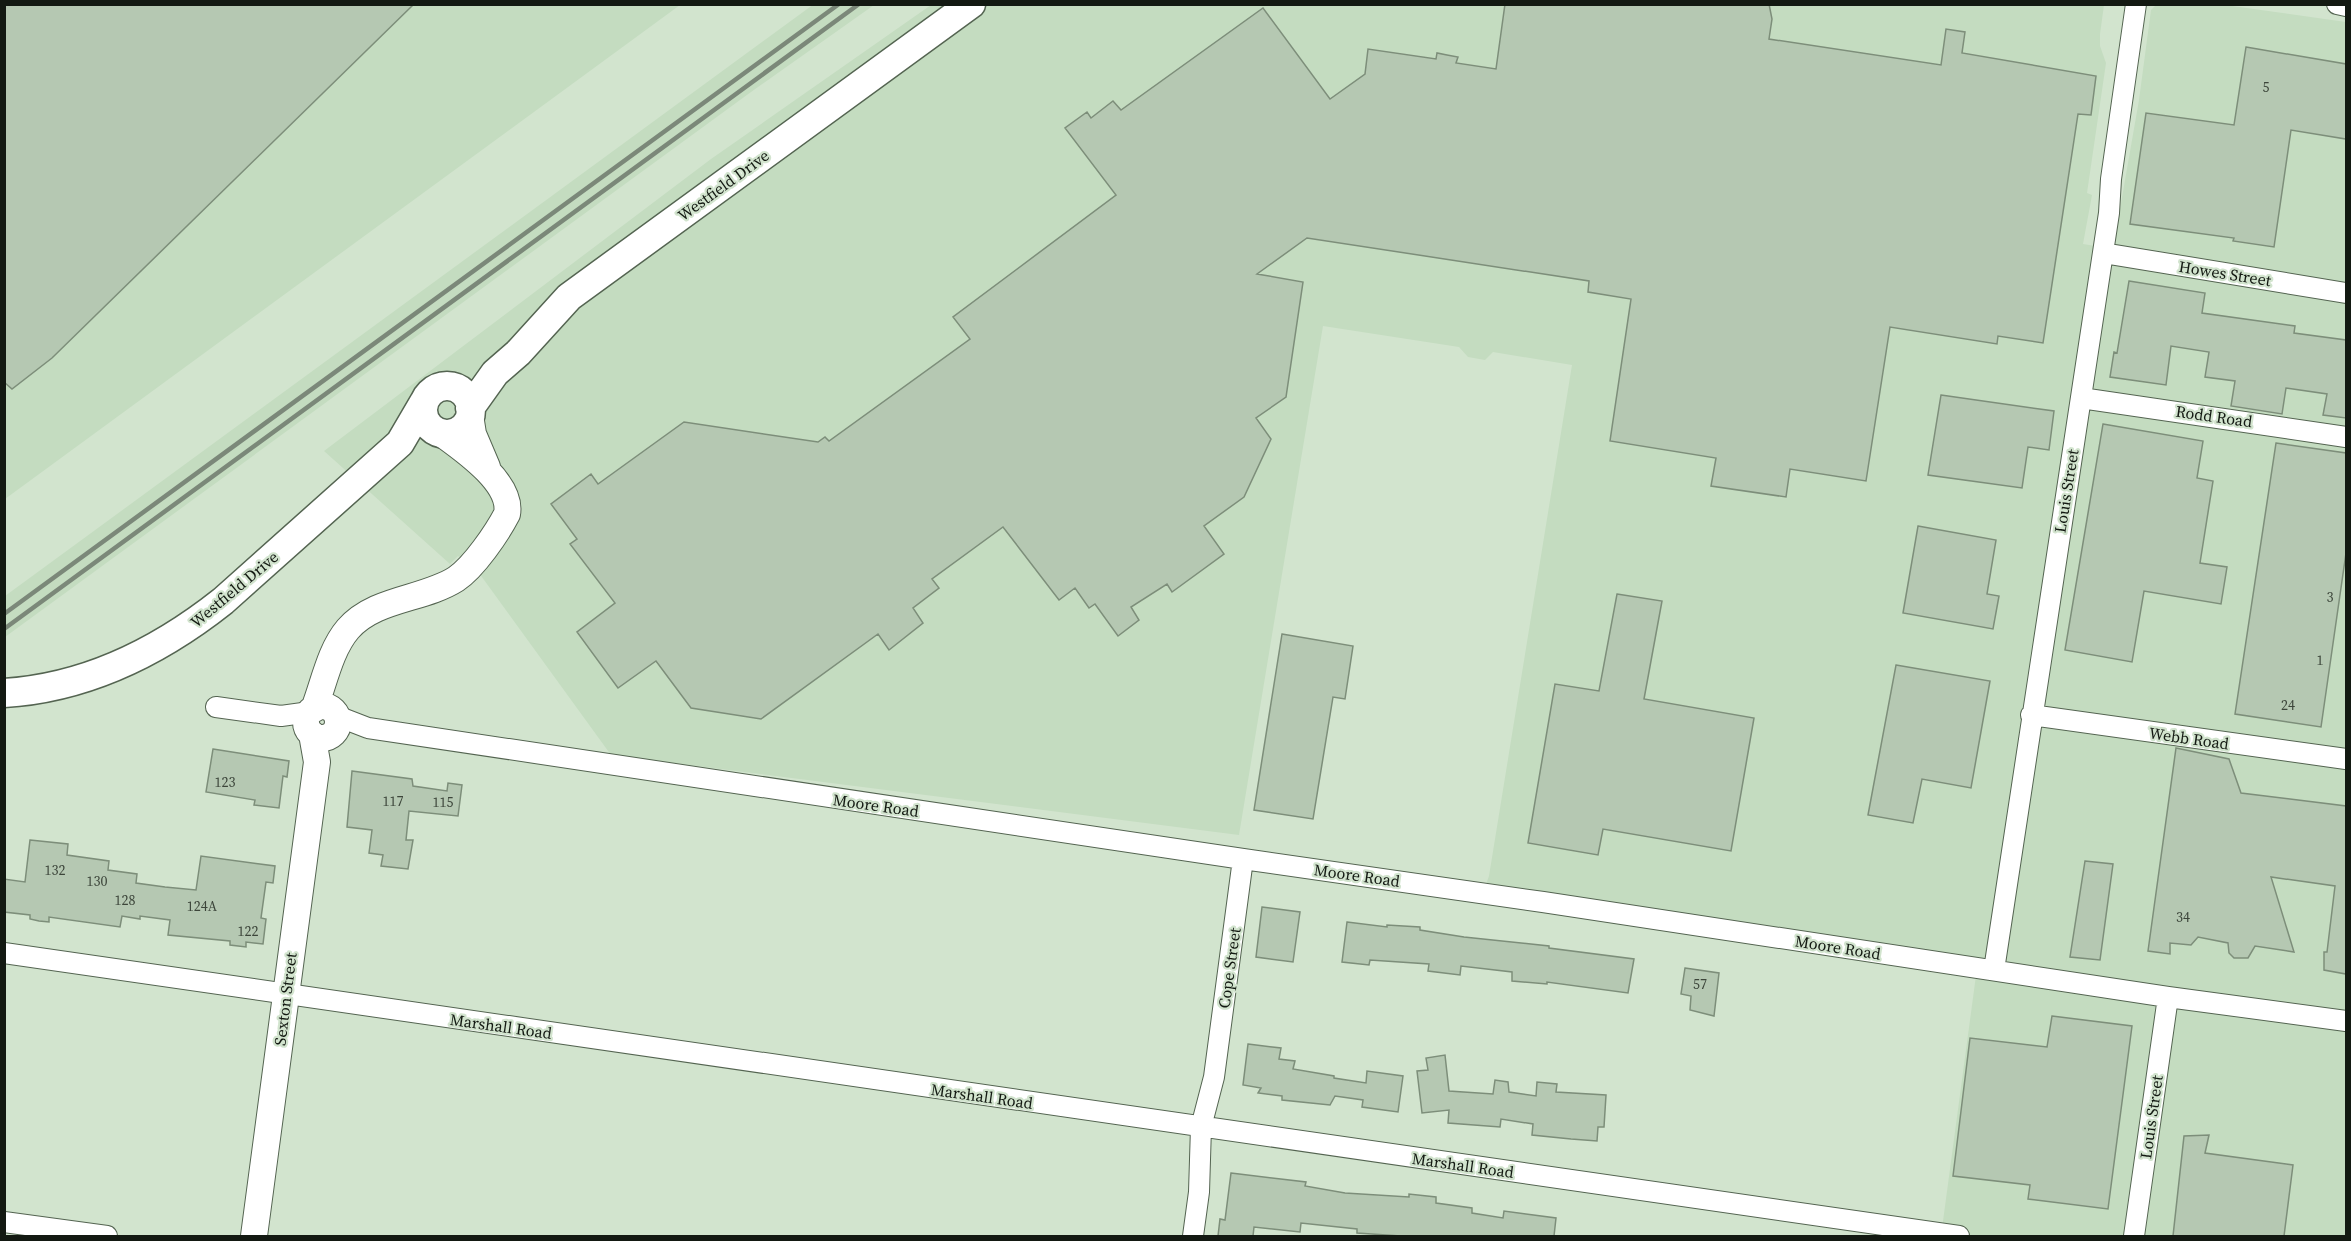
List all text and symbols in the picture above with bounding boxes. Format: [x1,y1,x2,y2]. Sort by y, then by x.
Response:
house number: 5 [2263,77,2270,97]
street label: Westfield Drive [673,144,773,226]
street label: Howes Street [2177,255,2274,291]
street label: Rodd Road [2174,400,2254,432]
street label: Louis Street [2049,447,2084,534]
street label: Westfield Drive [185,546,283,632]
house number: 3 [2327,587,2334,607]
house number: 1 [2317,650,2324,670]
house number: 24 [2281,695,2295,715]
street label: Webb Road [2148,722,2230,754]
house number: 123 [215,772,236,792]
street label: Moore Road [832,788,920,822]
house number: 117 [383,791,404,811]
house number: 115 [433,792,454,812]
street label: Moore Road [1313,858,1401,892]
house number: 132 [45,860,66,880]
house number: 130 [87,871,108,891]
house number: 128 [115,890,136,910]
house number: 124A [187,896,218,916]
house number: 34 [2176,907,2190,927]
house number: 122 [238,921,259,941]
street label: Cope Street [1212,925,1246,1010]
street label: Moore Road [1794,929,1882,965]
street label: Sexton Street [268,950,302,1047]
house number: 57 [1693,974,1707,994]
street label: Marshall Road [449,1008,553,1044]
street label: Louis Street [2134,1073,2168,1160]
street label: Marshall Road [930,1078,1034,1114]
street label: Marshall Road [1411,1147,1515,1183]

